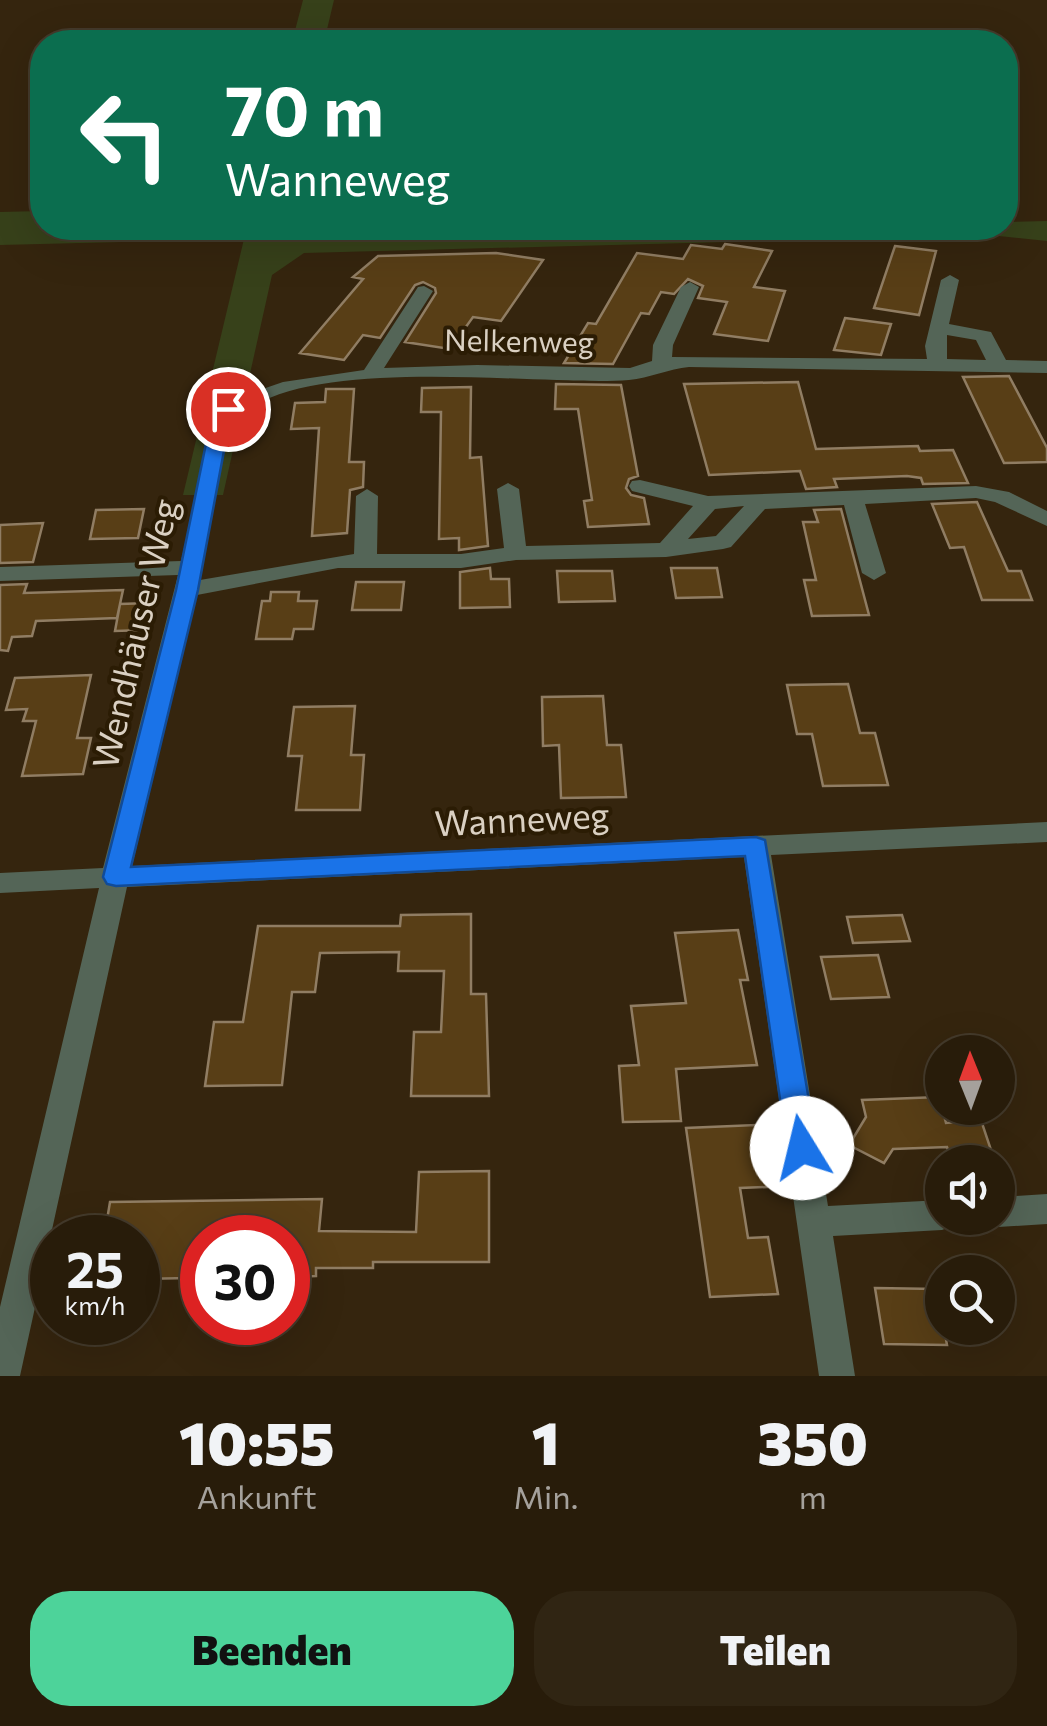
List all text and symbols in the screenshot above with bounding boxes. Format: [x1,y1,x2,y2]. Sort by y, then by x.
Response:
text: 70 m [225,65,384,150]
icon: left [60,70,190,200]
text: Wanneweg [225,150,450,205]
street label: Nelkenweg [444,320,594,359]
pin [186,367,271,452]
icon: arrive [201,382,256,437]
street label: Wendhäuser Weg [82,494,186,772]
street label: Wanneweg [433,791,610,844]
north arrow [925,1035,1015,1125]
map controls [925,1035,1015,1345]
position arrow [750,1096,854,1200]
button: sound [925,1145,1015,1235]
speed limit sign: 30 [180,1215,310,1345]
text: 25 [66,1237,124,1298]
button: search [925,1255,1015,1345]
text: km/h [65,1290,125,1320]
text: 10:55 [179,1404,335,1477]
text: 1 [532,1404,560,1477]
text: 350 [757,1404,868,1477]
text: Ankunft [197,1476,317,1516]
text: Min. [513,1476,578,1516]
text: m [799,1476,827,1516]
button: Beenden [30,1591,514,1706]
button: Teilen [534,1591,1017,1706]

